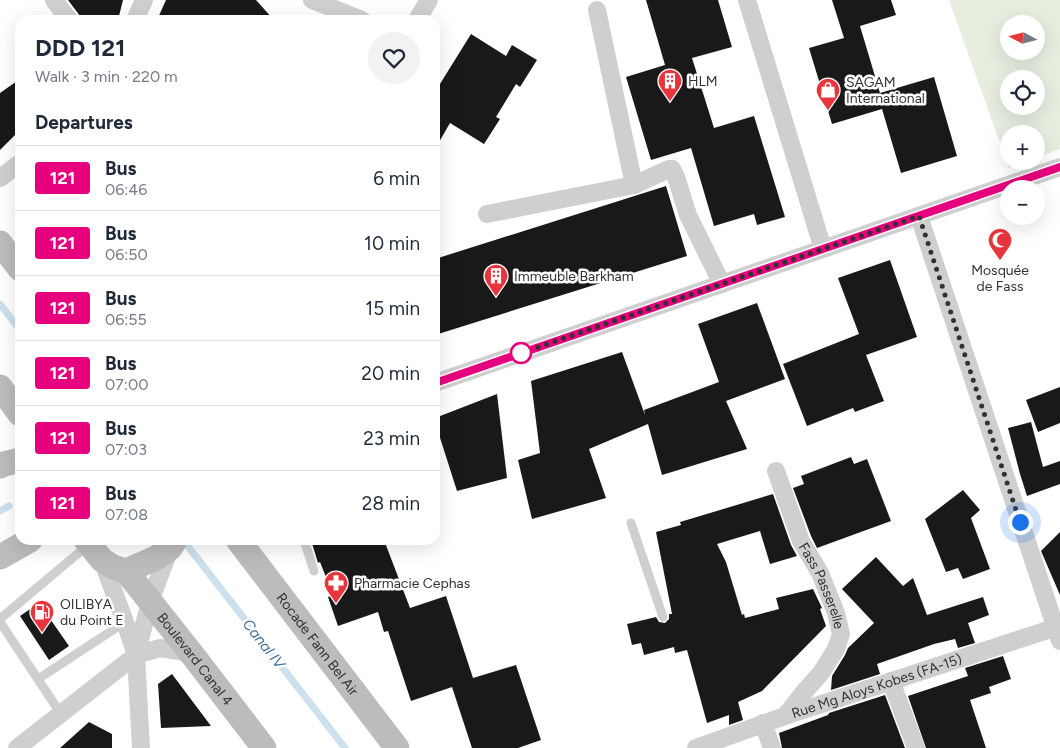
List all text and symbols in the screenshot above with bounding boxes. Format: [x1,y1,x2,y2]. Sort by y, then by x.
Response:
north arrow [1000,15,1045,60]
map controls [1000,15,1045,225]
button: heart [368,32,420,84]
text: DDD 121 [35,33,125,62]
text: Walk · 3 min · 220 m [35,67,178,86]
building icon: HLM [657,68,683,102]
button: locate [1000,70,1045,115]
place label: HLM [688,73,718,90]
place label: SAGAM International [846,74,925,107]
shop icon: SAGAM International [815,77,841,111]
text: Departures [35,111,133,134]
button: + [1000,125,1045,170]
text: Bus [105,157,136,180]
text: 121 [50,167,75,189]
text: 6 min [373,167,420,190]
text: 06:46 [105,180,147,199]
button: − [1000,180,1045,225]
text: Bus [105,222,136,245]
mosque icon: Mosquée de Fass [987,227,1013,261]
text: 121 [50,232,75,254]
text: 10 min [364,232,420,255]
text: 06:50 [105,245,148,264]
place label: Mosquée de Fass [971,262,1029,295]
building icon: Immeuble Barkham [483,263,509,297]
place label: Immeuble Barkham [514,268,634,285]
text: Bus [105,287,136,310]
text: 121 [50,297,75,319]
text: 15 min [365,297,420,320]
text: 06:55 [105,310,147,329]
unlabelled marker [510,342,532,364]
text: Bus [105,352,136,375]
text: 121 [50,362,75,384]
text: 20 min [361,362,420,385]
text: 07:00 [105,375,148,394]
text: Bus [105,417,136,440]
text: 121 [50,427,75,449]
text: 23 min [363,427,420,450]
text: 07:03 [105,440,147,459]
text: Bus [105,482,136,505]
text: 121 [50,492,75,514]
text: 28 min [362,492,420,515]
text: 07:08 [105,505,148,524]
your location [1008,510,1033,535]
street label: Fass Passerelle [795,539,848,631]
pharmacy icon: Pharmacie Cephas [323,570,349,604]
place label: Pharmacie Cephas [354,575,470,592]
street label: Rocade Fann Bel Air [273,589,362,699]
place label: OILIBYA du Point E [60,596,124,629]
fuel station icon: OILIBYA du Point E [29,599,55,633]
street label: Boulevard Canal 4 [154,609,237,709]
water label: Canal IV [239,615,290,674]
street label: Rue Mg Aloys Kobes (FA-15) [789,650,964,722]

